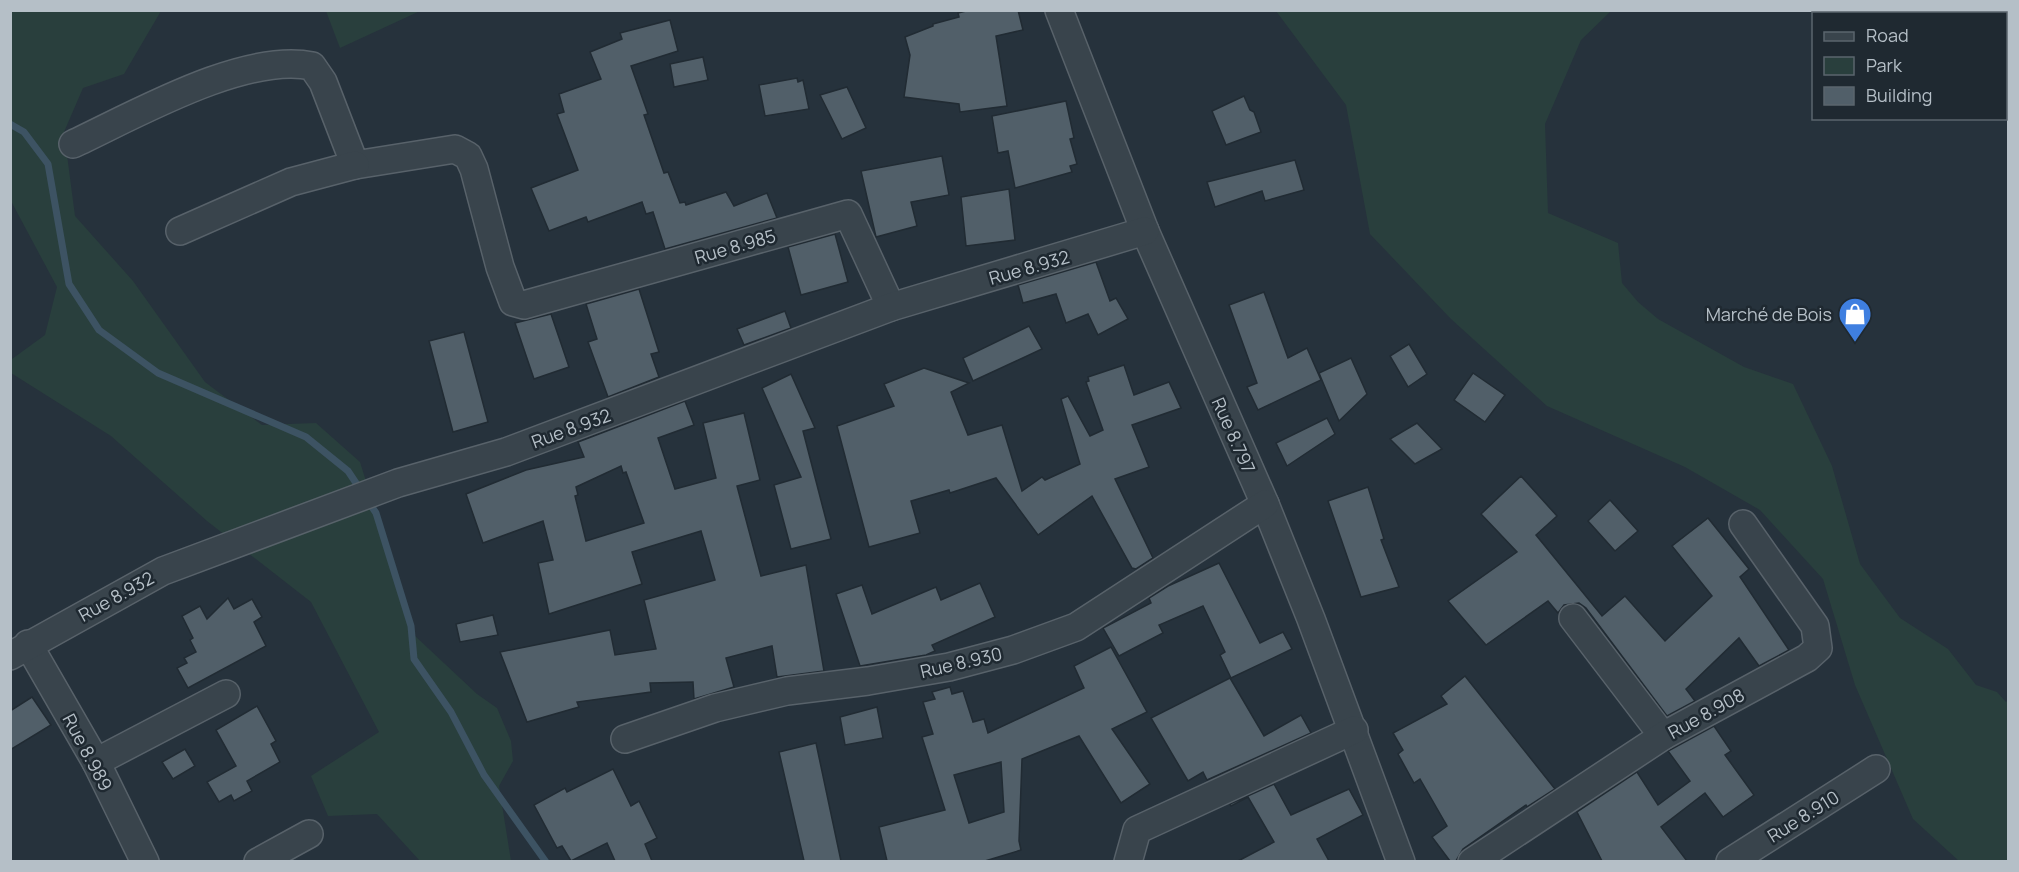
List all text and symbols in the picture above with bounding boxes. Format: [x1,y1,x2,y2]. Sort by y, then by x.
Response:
legend [1812,12,2007,120]
text: Road [1866,23,1909,47]
text: Park [1866,53,1903,77]
text: Building [1866,83,1932,107]
street label: Rue 8.985 [692,223,778,269]
street label: Rue 8.932 [986,244,1072,290]
shop icon: Marché de Bois [1837,296,1873,343]
place label: Marché de Bois [1706,302,1832,326]
street label: Rue 8.797 [1207,393,1261,477]
street label: Rue 8.932 [528,403,614,453]
street label: Rue 8.932 [74,565,158,627]
street label: Rue 8.930 [918,641,1004,683]
street label: Rue 8.908 [1664,682,1748,744]
street label: Rue 8.989 [58,709,118,795]
street label: Rue 8.910 [1763,785,1843,847]

